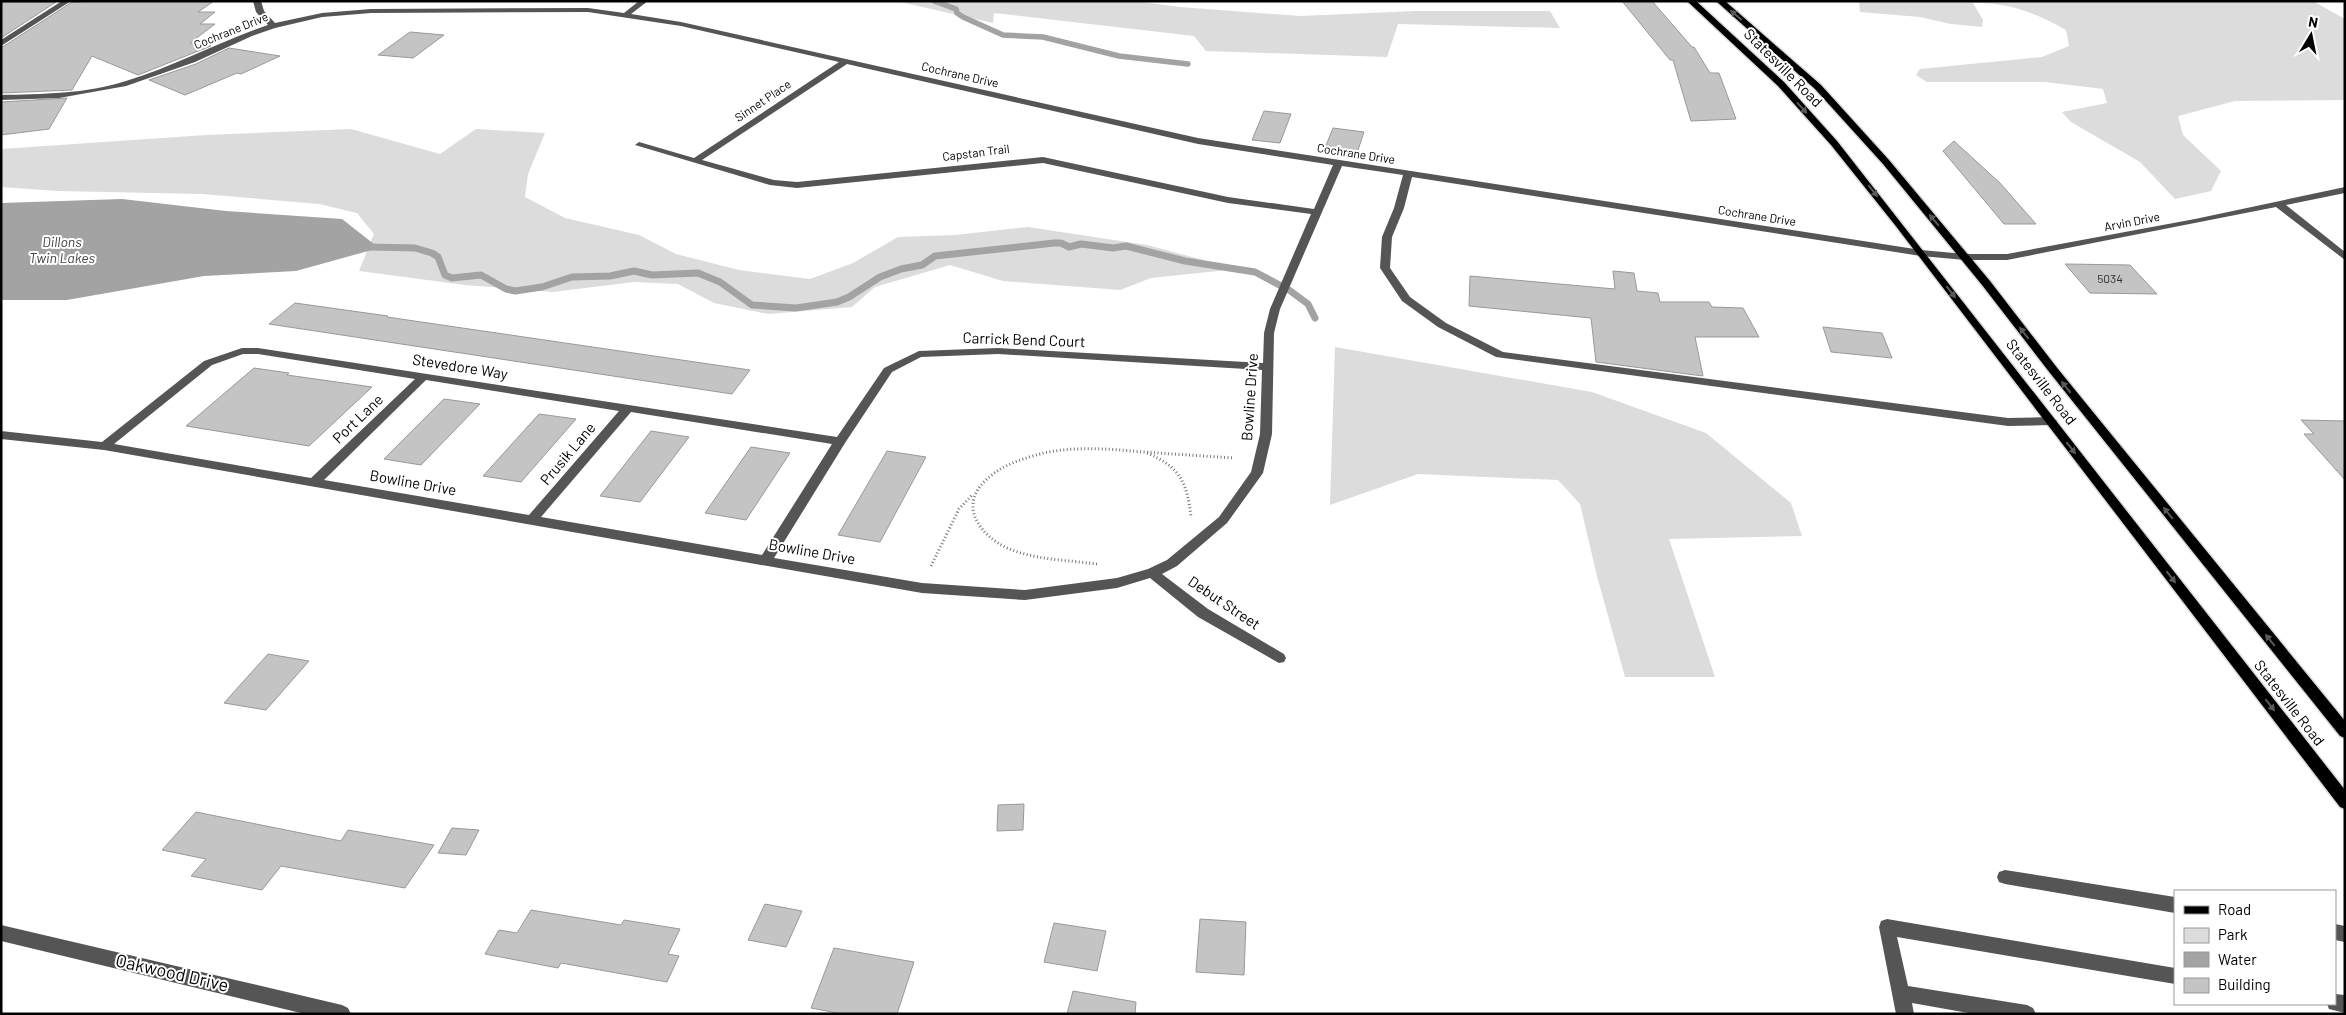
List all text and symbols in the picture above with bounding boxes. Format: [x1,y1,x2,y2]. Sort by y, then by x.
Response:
street label: Cochrane Drive [191,9,270,51]
one-way arrow [1730,10,1742,21]
north arrow [2286,10,2336,60]
text: N [2307,13,2319,31]
street label: Statesville Road [1741,24,1827,110]
street label: Cochrane Drive [920,58,1000,90]
street label: Sinnet Place [732,76,793,124]
one-way arrow [1796,101,1808,113]
street label: Cochrane Drive [1316,140,1396,166]
street label: Capstan Trail [941,141,1010,163]
one-way arrow [1867,184,1878,197]
street label: Cochrane Drive [1717,202,1797,228]
street label: Arvin Drive [2103,209,2161,233]
one-way arrow [1928,213,1939,226]
water label: Dillons Twin Lakes [29,233,95,266]
house number: 5034 [2097,271,2123,285]
one-way arrow [1945,285,1956,298]
one-way arrow [2019,326,2029,340]
street label: Carrick Bend Court [962,328,1086,350]
street label: Statesville Road [2003,335,2081,428]
street label: Stevedore Way [411,350,509,382]
street label: Bowline Drive [1237,353,1261,441]
one-way arrow [2061,381,2072,394]
street label: Port Lane [328,390,386,447]
street label: Prusik Lane [536,418,599,488]
one-way arrow [2066,442,2077,455]
street label: Bowline Drive [368,466,458,499]
one-way arrow [2163,507,2174,520]
street label: Bowline Drive [767,535,857,568]
one-way arrow [2166,570,2176,584]
street label: Debut Street [1185,572,1264,633]
one-way arrow [2264,634,2275,647]
street label: Statesville Road [2251,656,2329,749]
one-way arrow [2265,699,2276,712]
legend [2174,890,2336,1005]
text: Road [2218,900,2251,918]
text: Park [2218,925,2248,943]
street label: Oakwood Drive [114,948,231,996]
text: Water [2218,950,2257,968]
text: Building [2218,975,2271,993]

